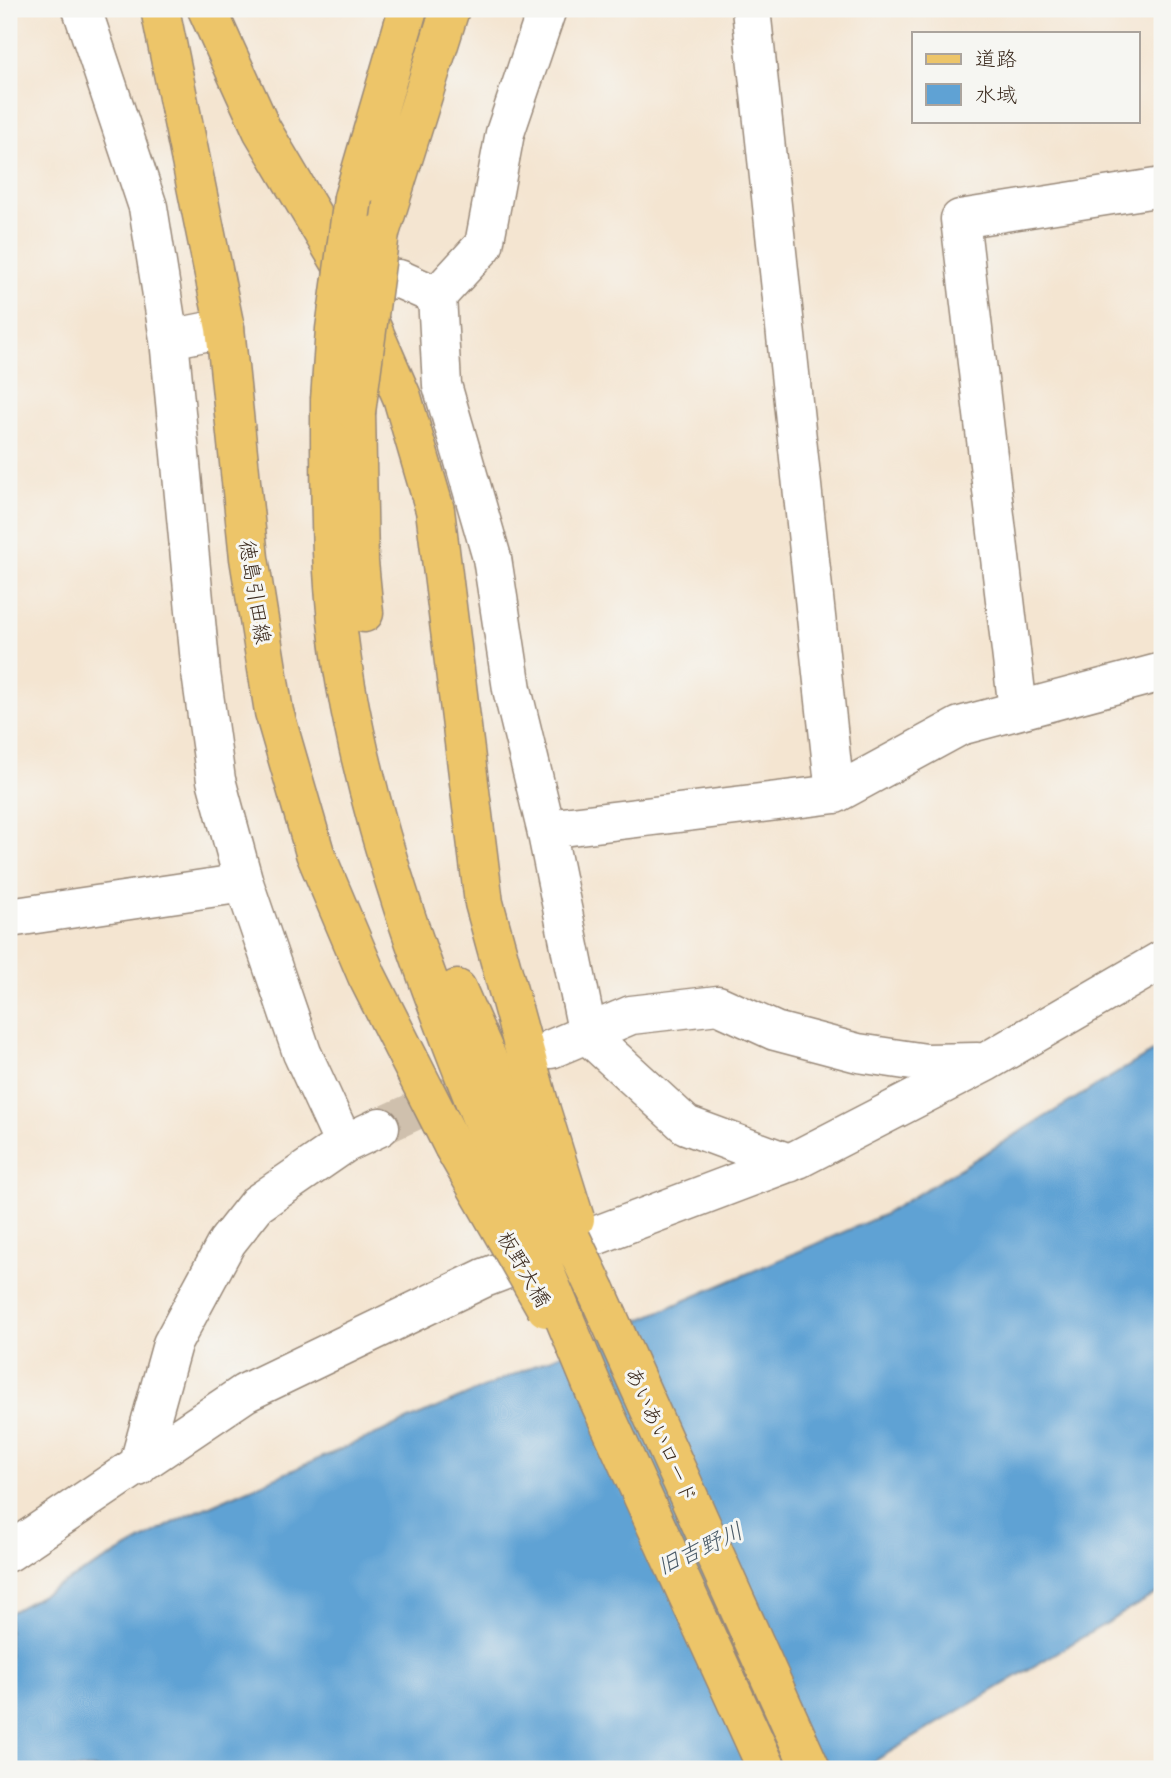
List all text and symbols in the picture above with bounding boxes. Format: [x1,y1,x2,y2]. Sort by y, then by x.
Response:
legend [912,32,1140,122]
text: 道路 [975,47,1017,71]
text: 水域 [975,83,1017,107]
street label: 徳島引田線 [235,538,275,646]
street label: 板野大橋 [493,1227,555,1311]
street label: あいあいロード [620,1363,702,1507]
water label: 旧吉野川 [653,1517,747,1581]

